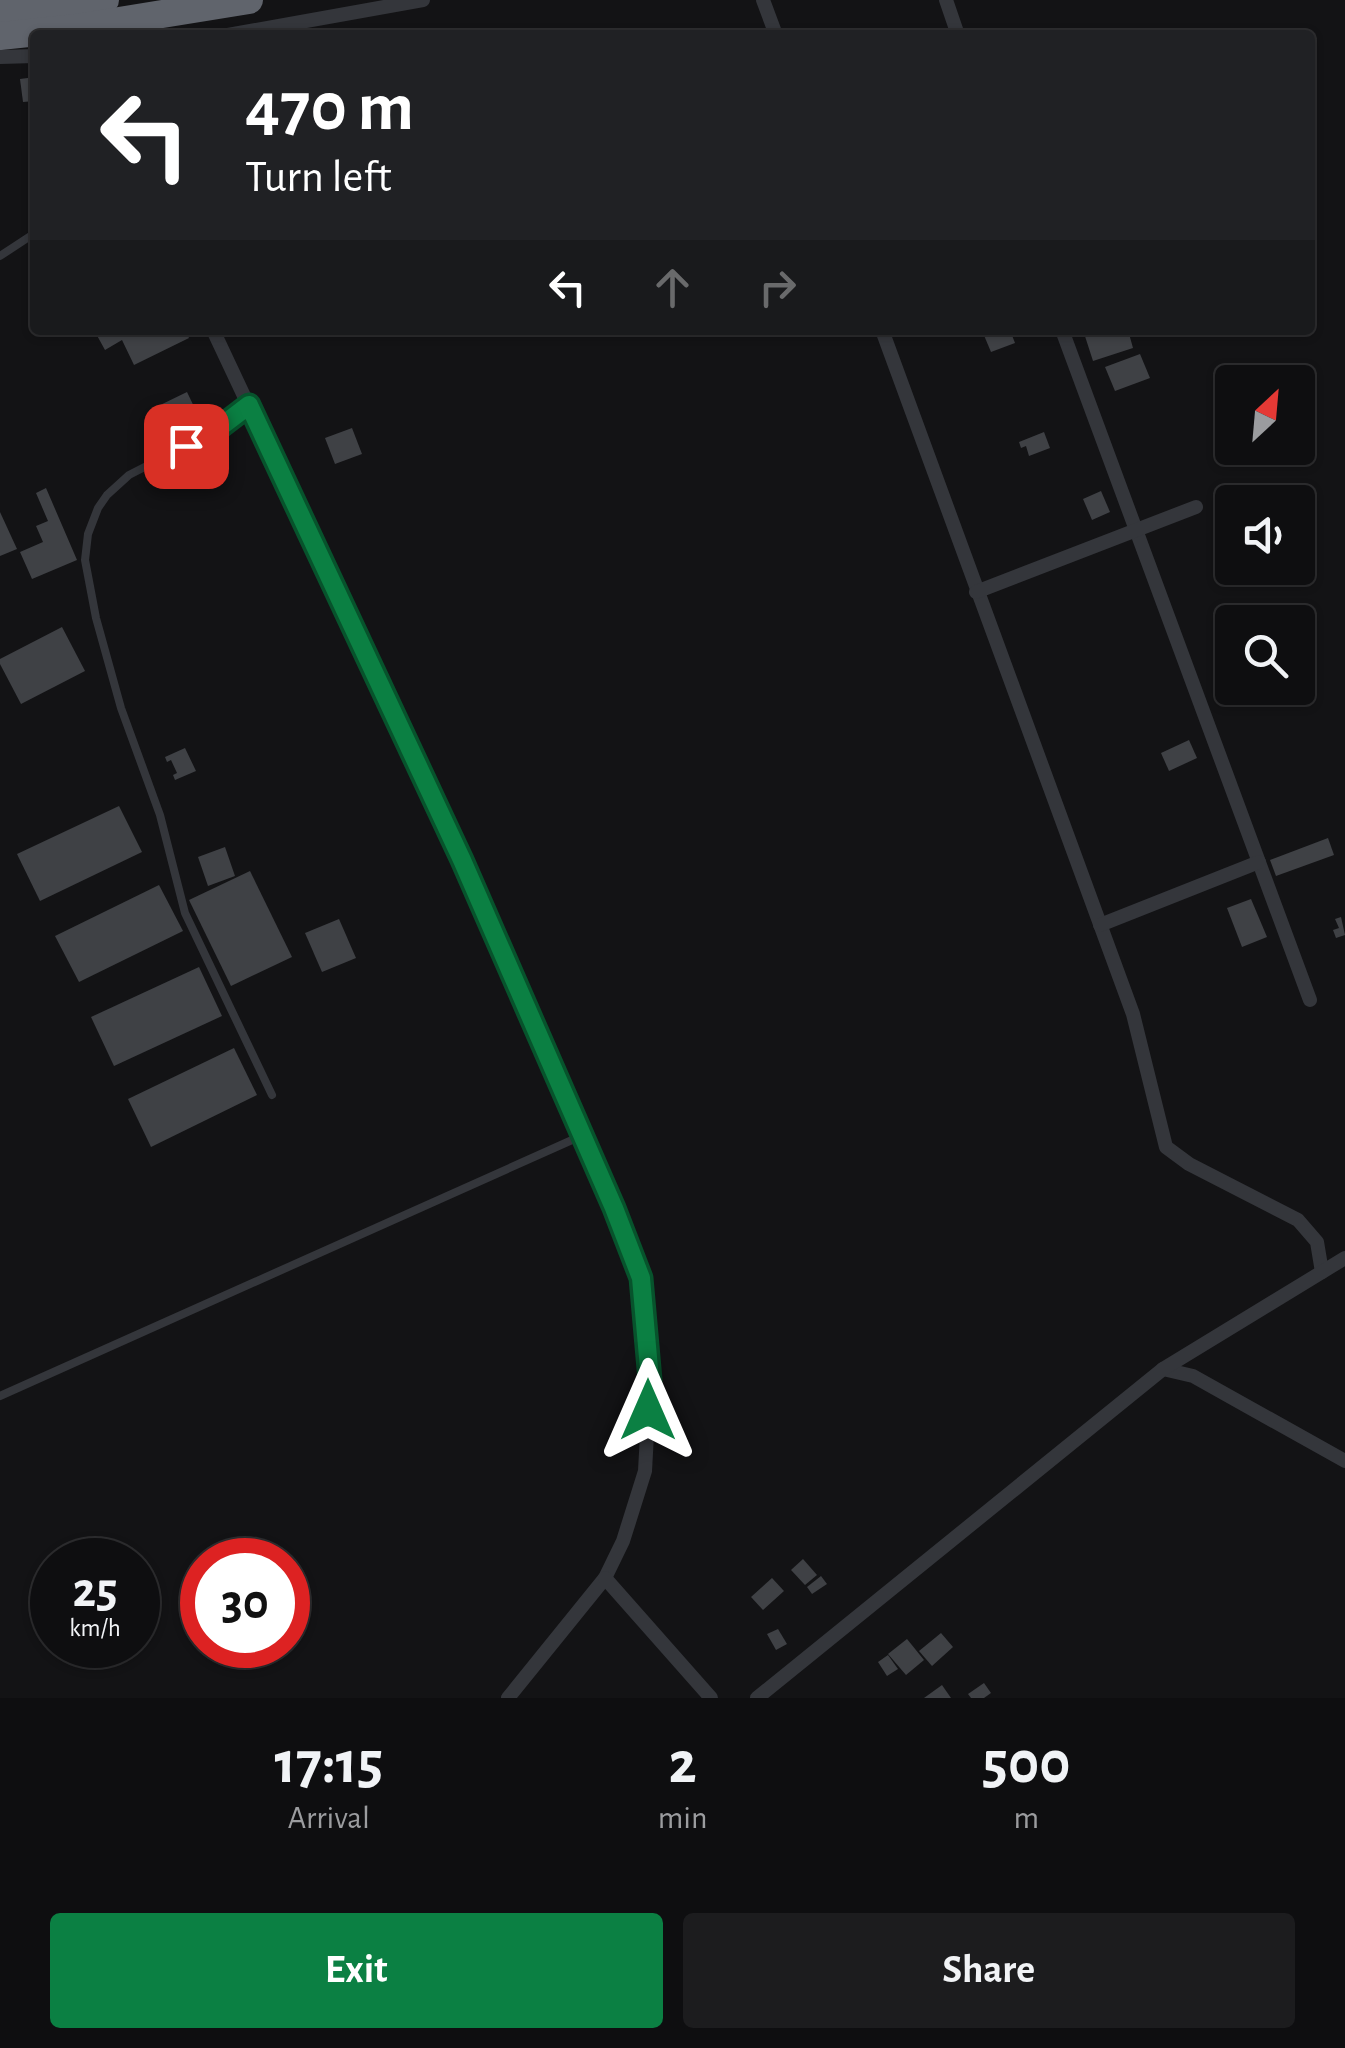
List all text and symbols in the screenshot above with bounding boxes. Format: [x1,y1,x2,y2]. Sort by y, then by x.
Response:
icon: left [80,70,210,200]
text: 470 m [245,73,414,143]
text: Turn left [245,155,392,200]
icon: left [540,260,595,315]
icon: ahead [645,260,700,315]
icon: right [750,260,805,315]
north arrow [1215,365,1315,465]
map controls [1215,365,1315,705]
pin [144,404,229,489]
icon: arrive [159,419,214,474]
button: sound [1215,485,1315,585]
button: search [1215,605,1315,705]
position arrow [596,1358,700,1462]
speed limit sign: 30 [180,1538,310,1668]
text: 25 [72,1566,118,1616]
text: km/h [69,1616,121,1641]
text: 17:15 [274,1734,383,1794]
text: 2 [669,1734,697,1794]
text: 500 [982,1734,1071,1794]
text: Arrival [288,1802,370,1834]
text: min [658,1802,708,1834]
text: m [1013,1802,1039,1834]
button: Exit [50,1913,663,2028]
button: Share [683,1913,1295,2028]

